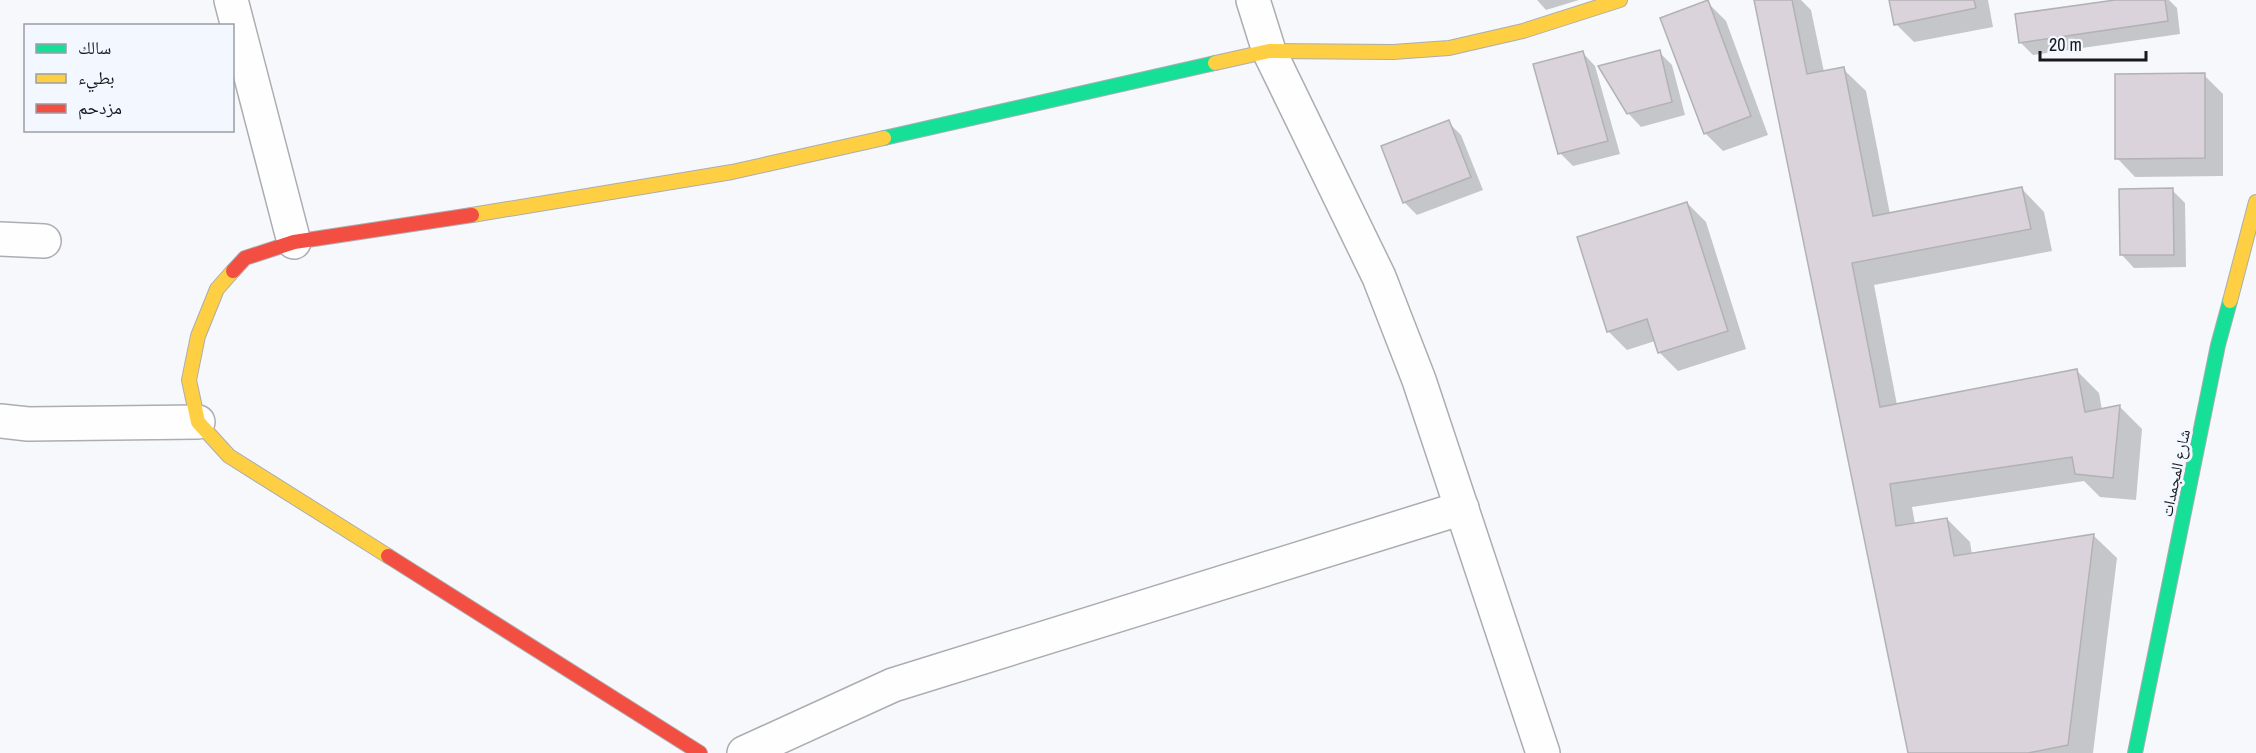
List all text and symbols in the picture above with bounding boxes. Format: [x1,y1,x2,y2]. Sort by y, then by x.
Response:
legend [24,24,234,132]
scale bar [2040,24,2146,62]
text: 20 m [2049,32,2082,57]
text: سالك [78,35,111,60]
text: بطيء [78,65,115,93]
text: مزدحم [78,95,122,120]
street label: شارع المجمدات [2155,427,2195,519]

